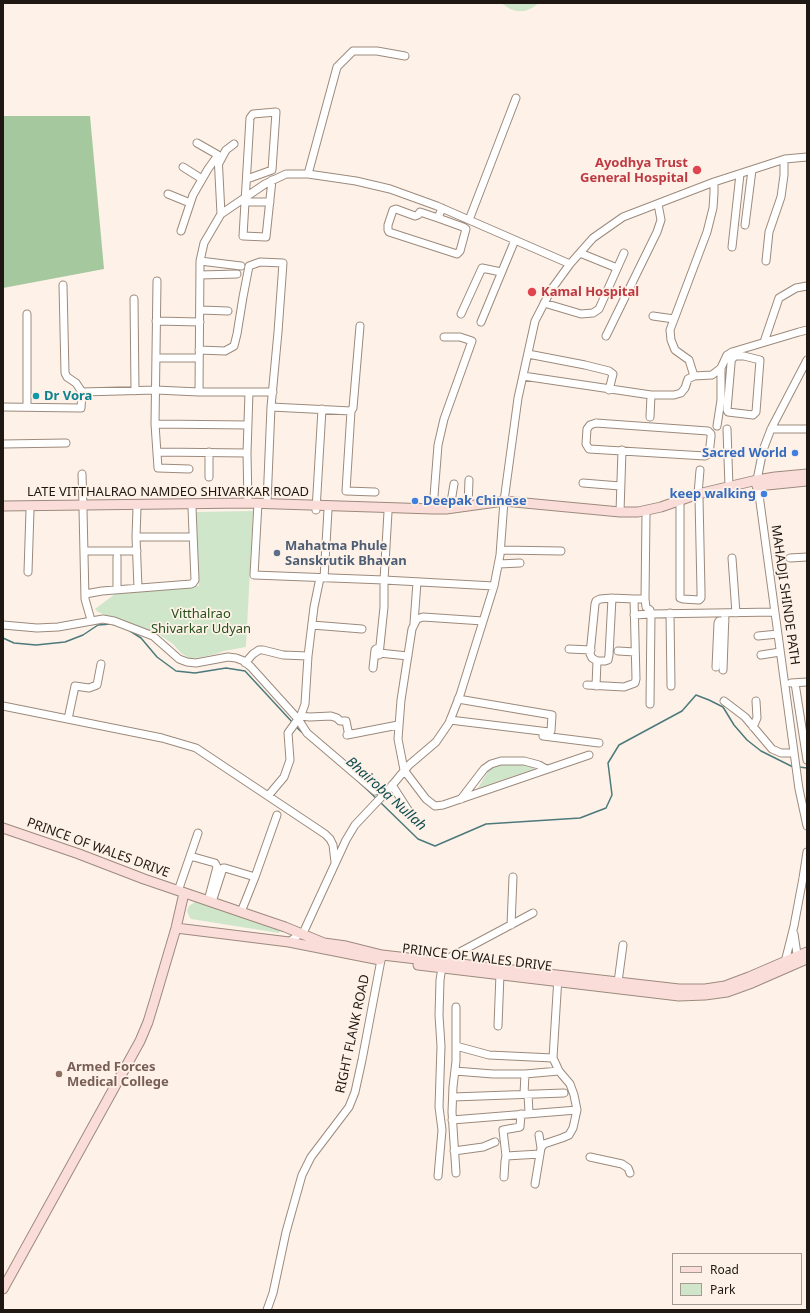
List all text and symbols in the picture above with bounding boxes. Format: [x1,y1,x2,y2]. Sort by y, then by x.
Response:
place label: Ayodhya Trust General Hospital [580,155,688,186]
marker: Ayodhya Trust General Hospital [691,164,703,176]
place label: Kamal Hospital [541,284,639,300]
marker: Kamal Hospital [526,286,538,298]
place label: Dr Vora [44,388,92,404]
marker: Dr Vora [31,391,41,401]
place label: Sacred World [702,445,787,461]
marker: Sacred World [790,448,800,458]
street label: LATE VITTHALRAO NAMDEO SHIVARKAR ROAD [27,484,309,500]
place label: keep walking [669,486,756,502]
marker: keep walking [759,489,769,499]
place label: Deepak Chinese [423,493,527,509]
marker: Deepak Chinese [410,496,420,506]
street label: MAHADJI SHINDE PATH [767,524,803,666]
place label: Mahatma Phule Sanskrutik Bhavan [285,538,407,569]
marker: Mahatma Phule Sanskrutik Bhavan [272,548,282,558]
park label: Vitthalrao Shivarkar Udyan [151,606,251,637]
water label: Bhairoba Nullah [342,754,430,834]
street label: PRINCE OF WALES DRIVE [24,815,172,881]
street label: PRINCE OF WALES DRIVE [401,941,553,975]
street label: RIGHT FLANK ROAD [333,973,373,1095]
place label: Armed Forces Medical College [67,1059,169,1090]
marker: Armed Forces Medical College [54,1069,64,1079]
legend [672,1253,802,1305]
text: Road [710,1261,739,1278]
text: Park [710,1281,735,1298]

